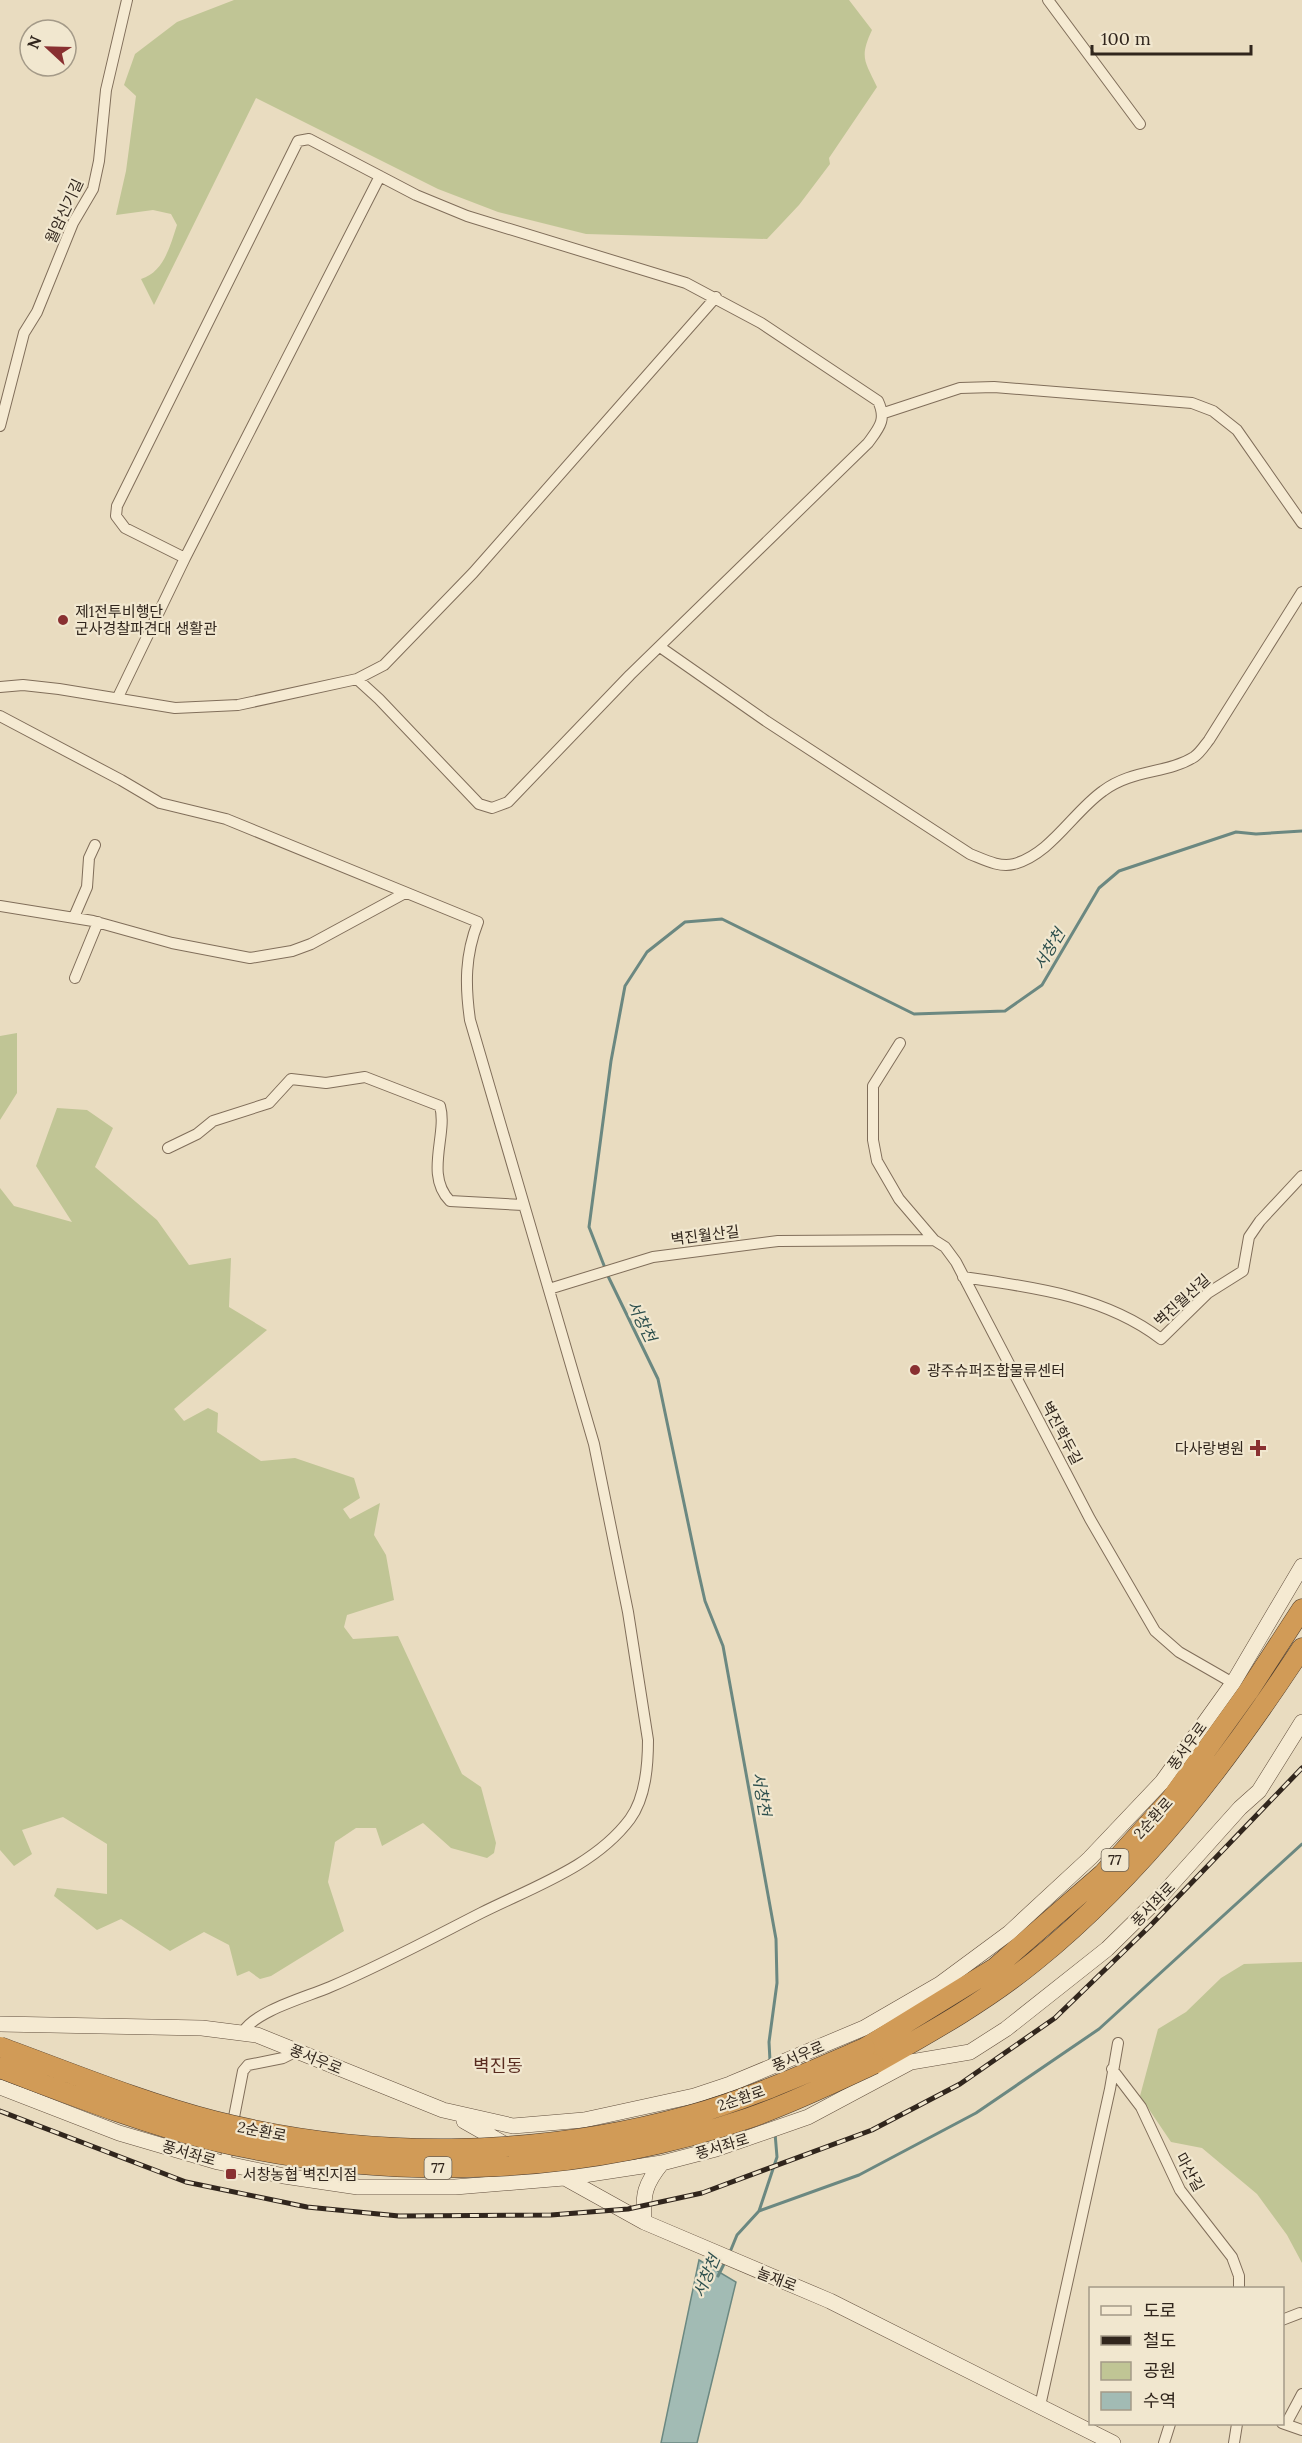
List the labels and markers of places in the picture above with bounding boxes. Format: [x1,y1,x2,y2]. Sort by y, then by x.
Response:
place label: 제1전투비행단 군사경찰파견대 생활관 [75,602,217,638]
marker: 제1전투비행단 군사경찰파견대 생활관 [56,613,70,627]
place label: 광주슈퍼조합물류센터 [927,1361,1065,1380]
marker: 광주슈퍼조합물류센터 [908,1363,922,1377]
place label: 다사랑병원 [1175,1439,1244,1458]
marker: 다사랑병원 [1249,1439,1267,1457]
place label: 서창농협 벽진지점 [243,2165,357,2184]
marker: 서창농협 벽진지점 [224,2167,238,2181]

